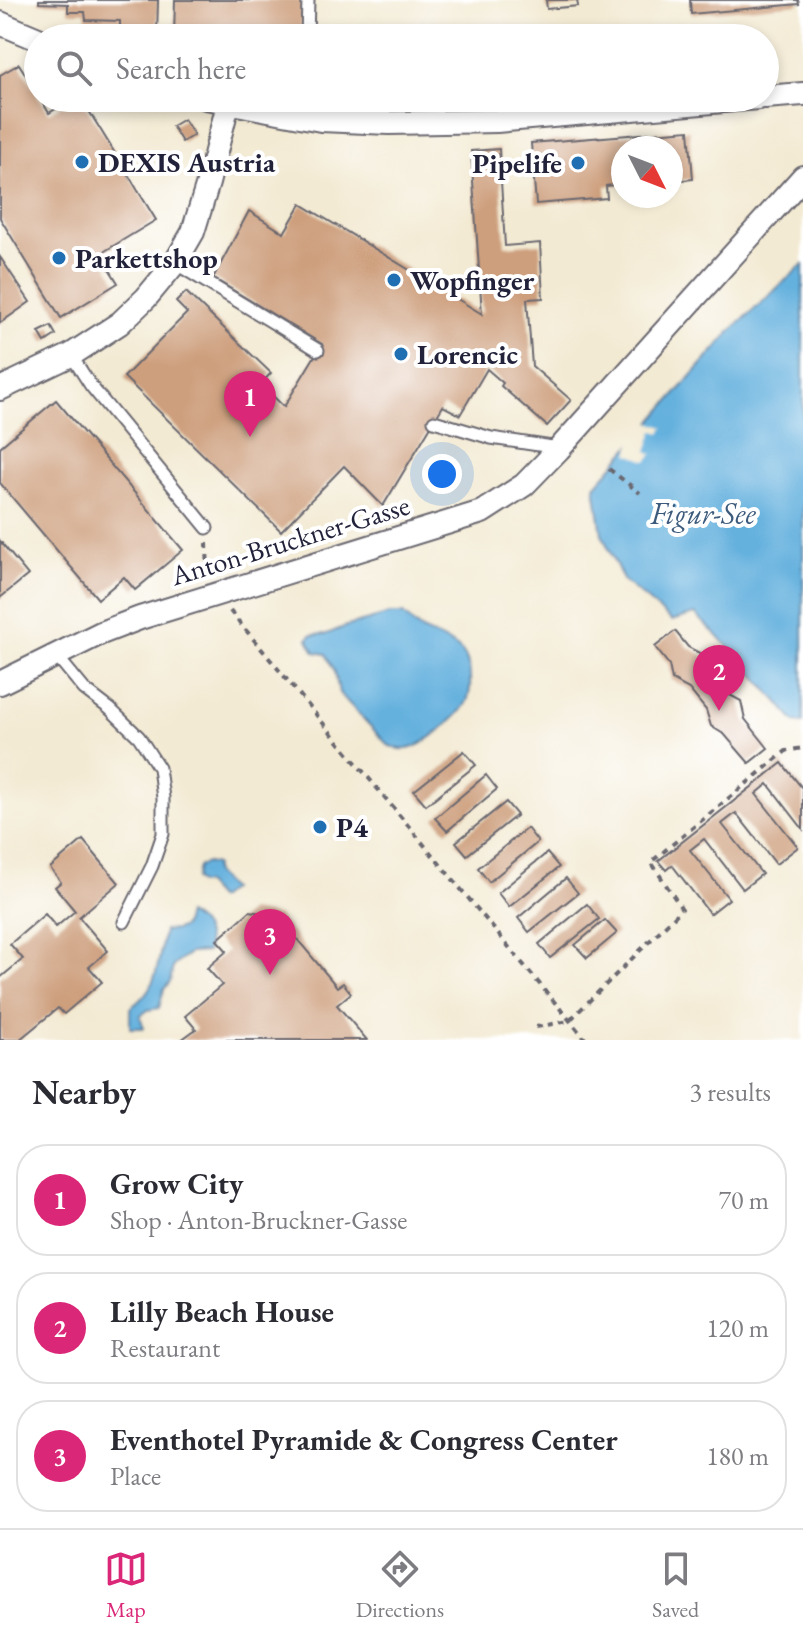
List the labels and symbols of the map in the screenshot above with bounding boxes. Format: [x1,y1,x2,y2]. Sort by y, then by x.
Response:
north arrow [611,136,683,208]
place label: DEXIS Austria [98,144,276,180]
place label: Pipelife [472,145,562,181]
marker: DEXIS Austria [73,153,91,171]
marker: Pipelife [569,154,587,172]
place label: Parkettshop [75,240,218,276]
marker: Parkettshop [50,249,68,267]
place label: Wopfinger [410,262,535,298]
marker: Wopfinger [385,271,403,289]
place label: Lorencic [417,336,518,372]
marker: Lorencic [392,345,410,363]
pin: 1 [224,371,276,437]
your location [422,454,462,494]
street label: Anton-Bruckner-Gasse [165,487,414,594]
water label: Figur-See [649,494,756,533]
pin: 2 [693,645,745,711]
place label: P4 [336,809,369,845]
marker: P4 [311,818,329,836]
pin: 3 [244,909,296,975]

